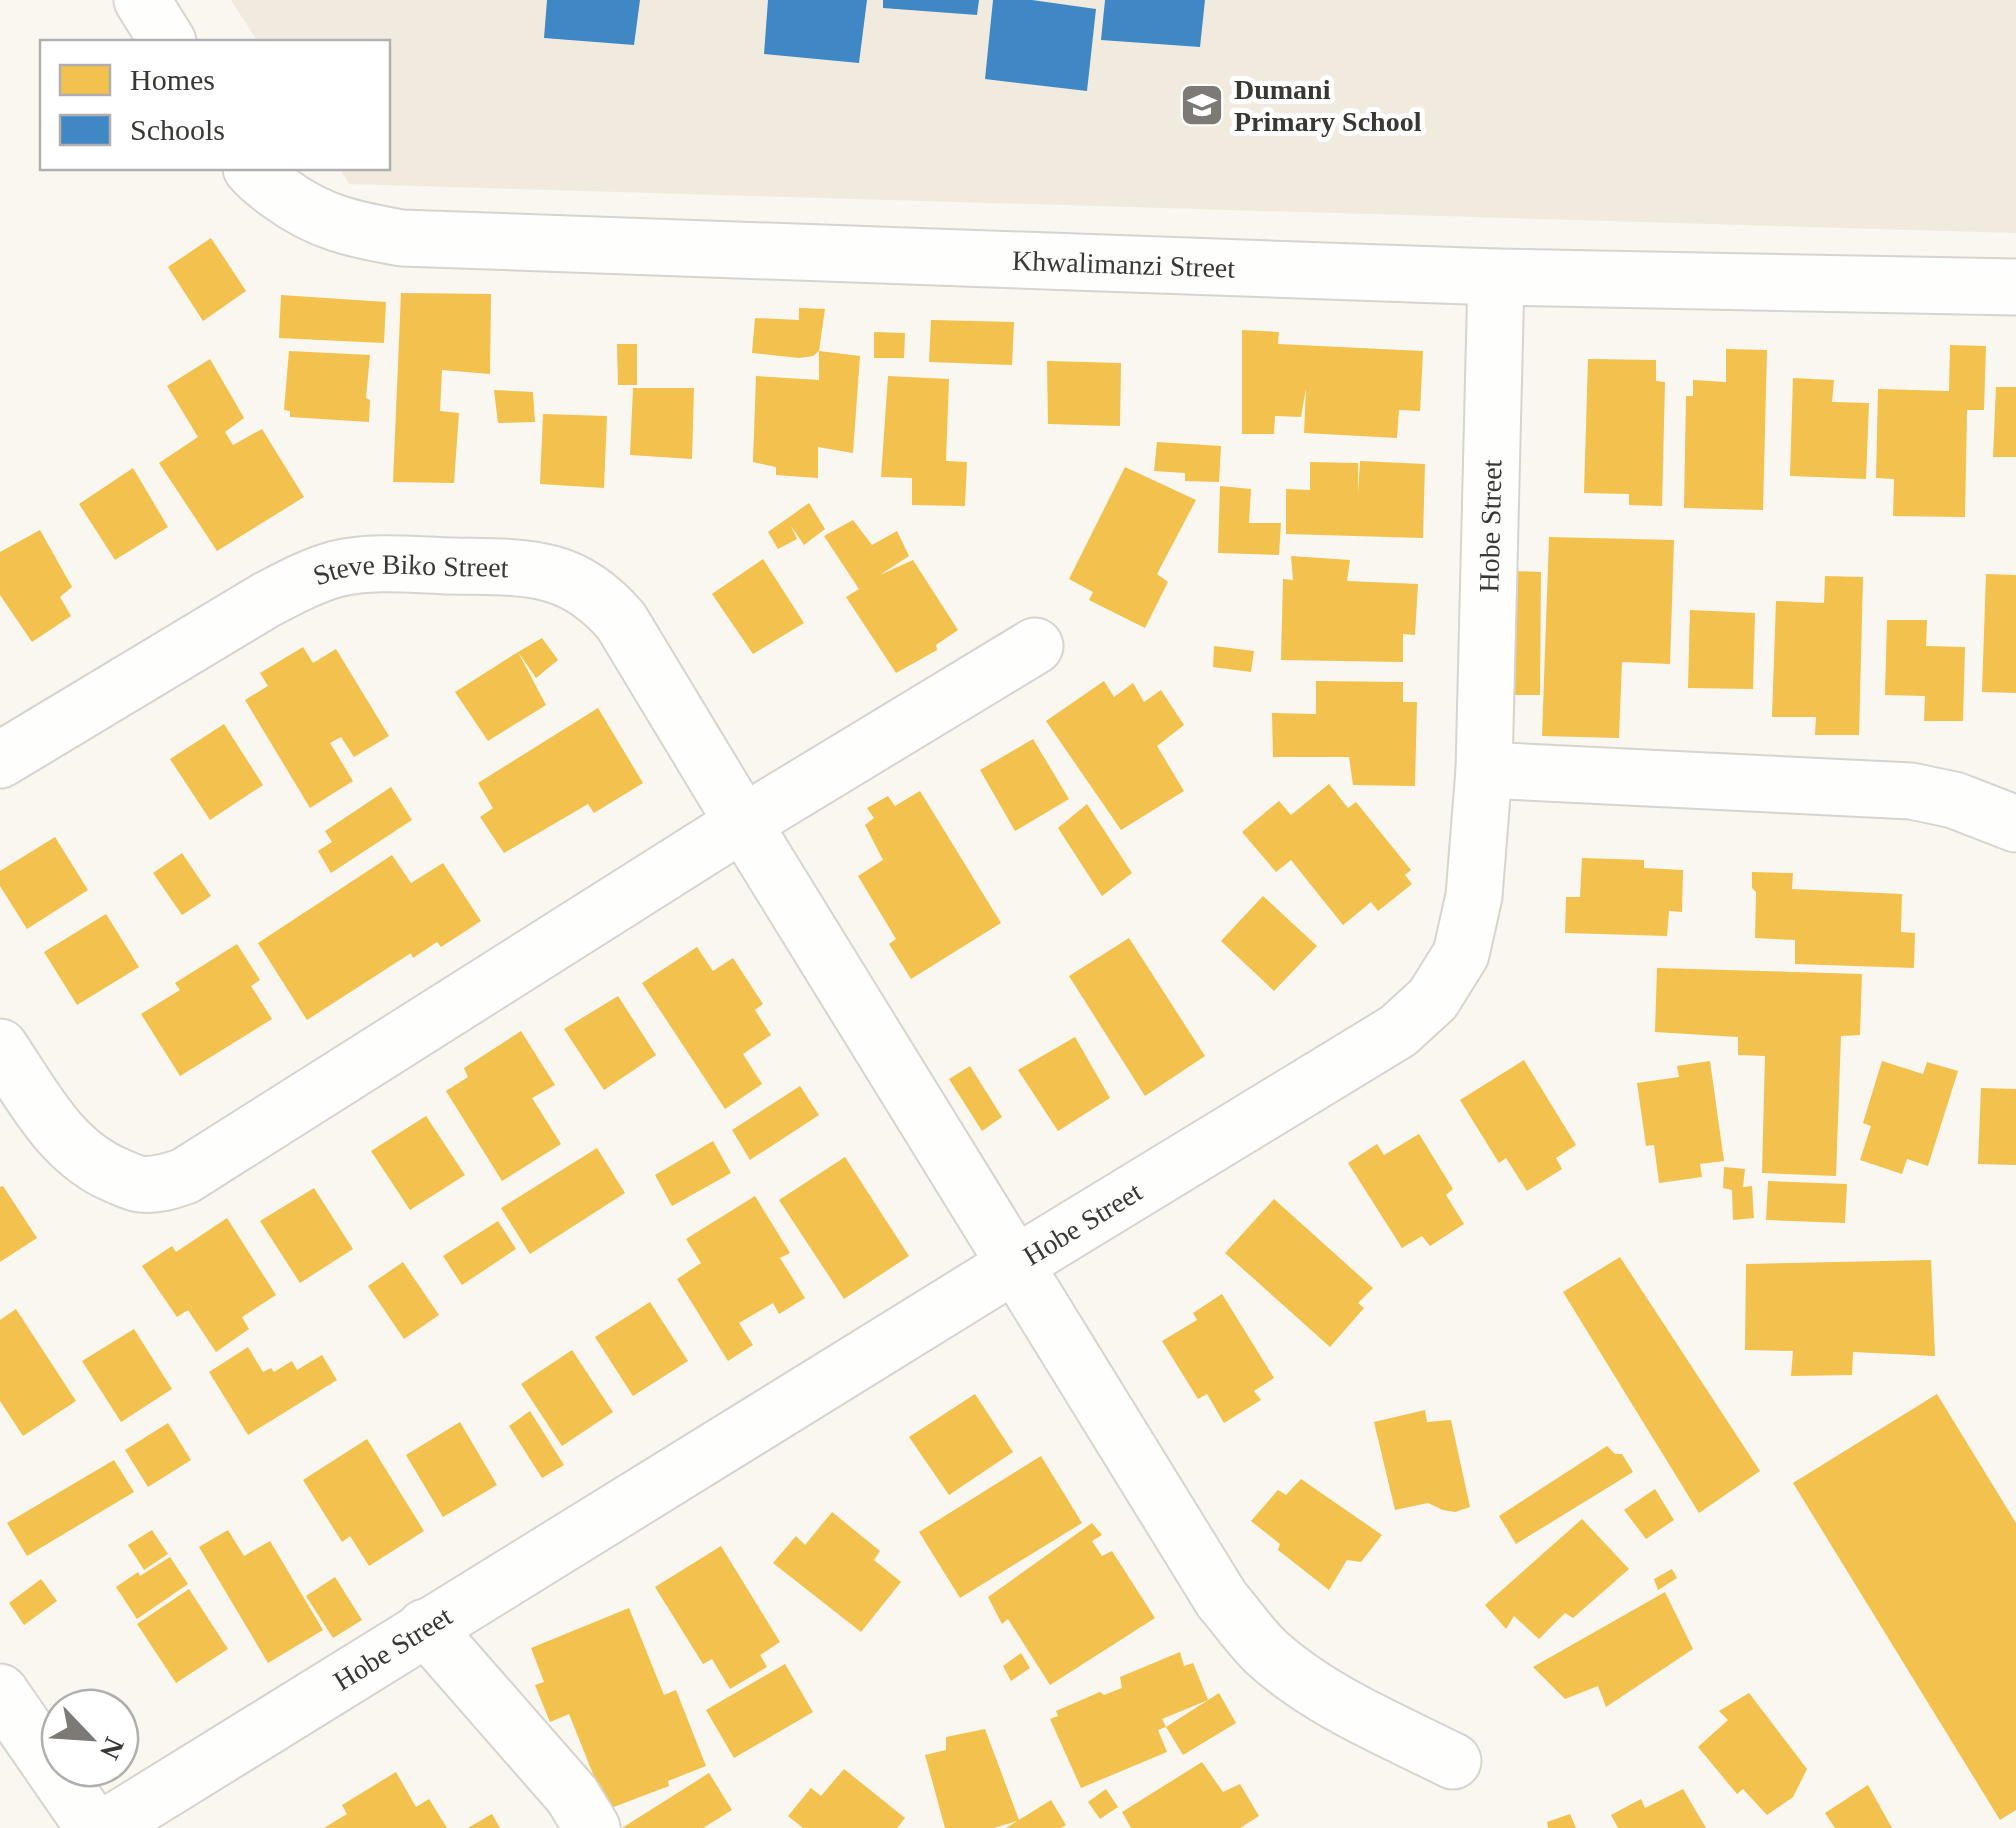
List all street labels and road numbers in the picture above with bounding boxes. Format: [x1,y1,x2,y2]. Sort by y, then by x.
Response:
street label: Khwalimanzi Street [1011,244,1236,283]
street label: Hobe Street [1473,459,1507,593]
street label: Steve Biko Street [309,548,509,591]
street label: Hobe Street [1017,1175,1147,1271]
street label: Hobe Street [328,1600,457,1696]

